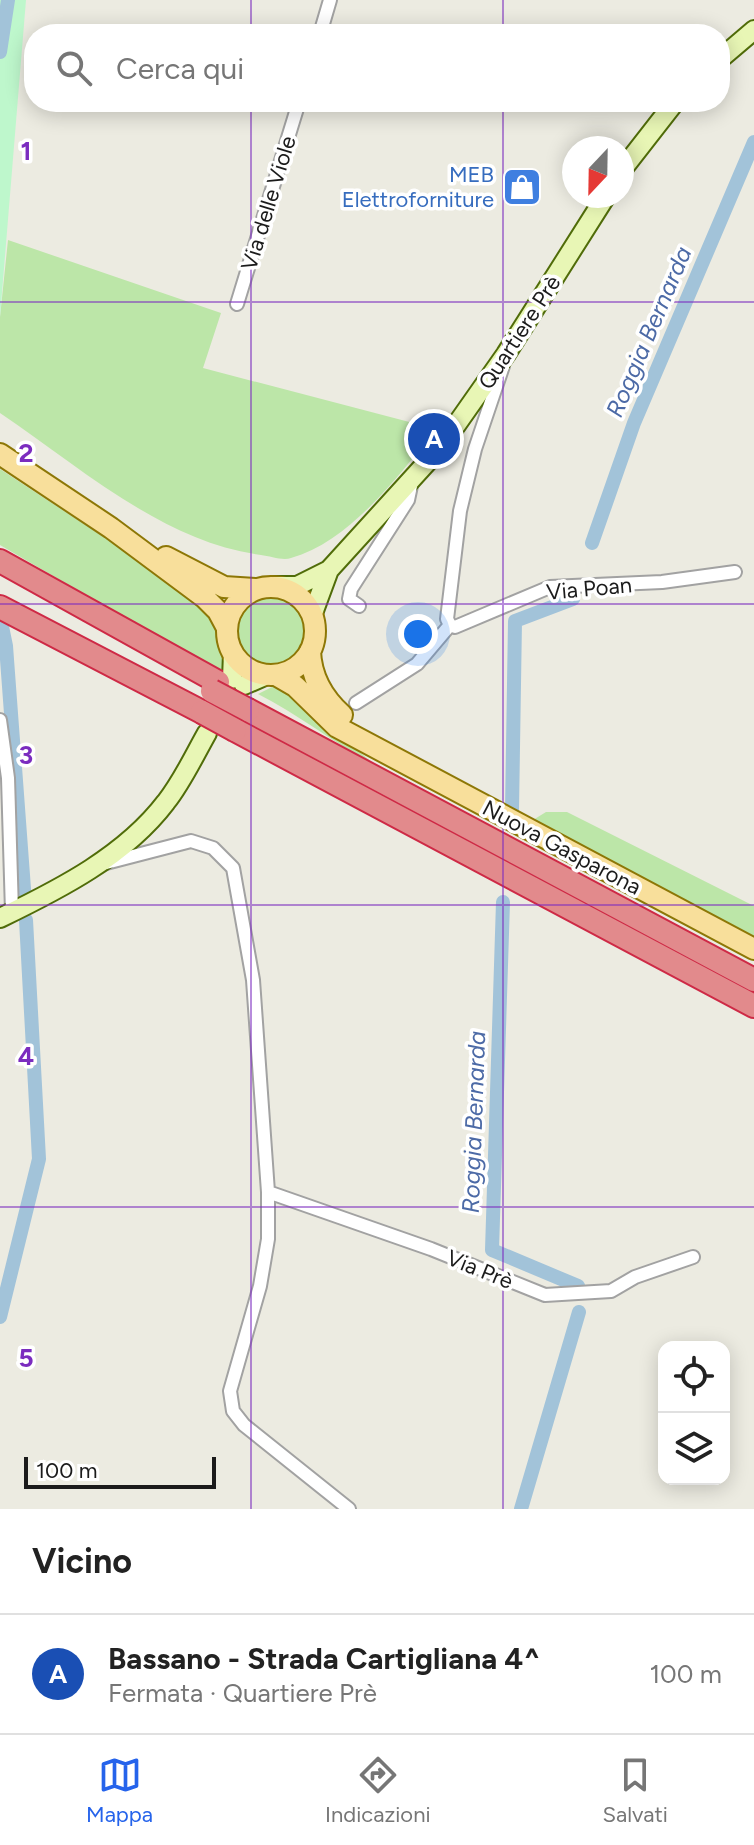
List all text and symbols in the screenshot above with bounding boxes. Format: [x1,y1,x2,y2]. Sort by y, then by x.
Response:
search box [24,24,730,112]
icon: search [52,46,96,90]
text: Cerca qui [116,50,244,87]
street label: Via delle Viole [235,133,302,274]
text: 1 [21,135,31,167]
north arrow [562,136,634,208]
place label: MEB Elettroforniture [342,161,494,213]
shop icon: MEB Elettroforniture [501,166,543,208]
water label: Roggia Bernarda [600,242,698,421]
street label: Quartiere Prè [473,270,566,394]
pin: A [408,409,460,469]
text: 2 [18,437,34,469]
street label: Via Poan [545,571,633,606]
your location [398,614,438,654]
text: 3 [19,739,33,771]
street label: Nuova Gasparona [478,794,646,901]
water label: Roggia Bernarda [456,1030,491,1214]
text: 4 [18,1040,34,1072]
street label: Via Prè [443,1244,517,1295]
map controls [658,1341,730,1485]
button: locate [658,1341,730,1413]
text: 5 [18,1342,34,1374]
button: layers [658,1413,730,1485]
scale bar [24,1453,216,1489]
text: 100 m [36,1457,97,1484]
text: Vicino [32,1541,132,1582]
text: Bassano - Strada Cartigliana 4^ [108,1640,541,1677]
text: A [49,1658,67,1690]
text: 100 m [649,1658,722,1690]
text: Fermata · Quartiere Prè [108,1677,377,1709]
tab: Mappa [86,1753,153,1828]
tab: Indicazioni [325,1753,431,1828]
tab: Salvati [603,1753,668,1828]

